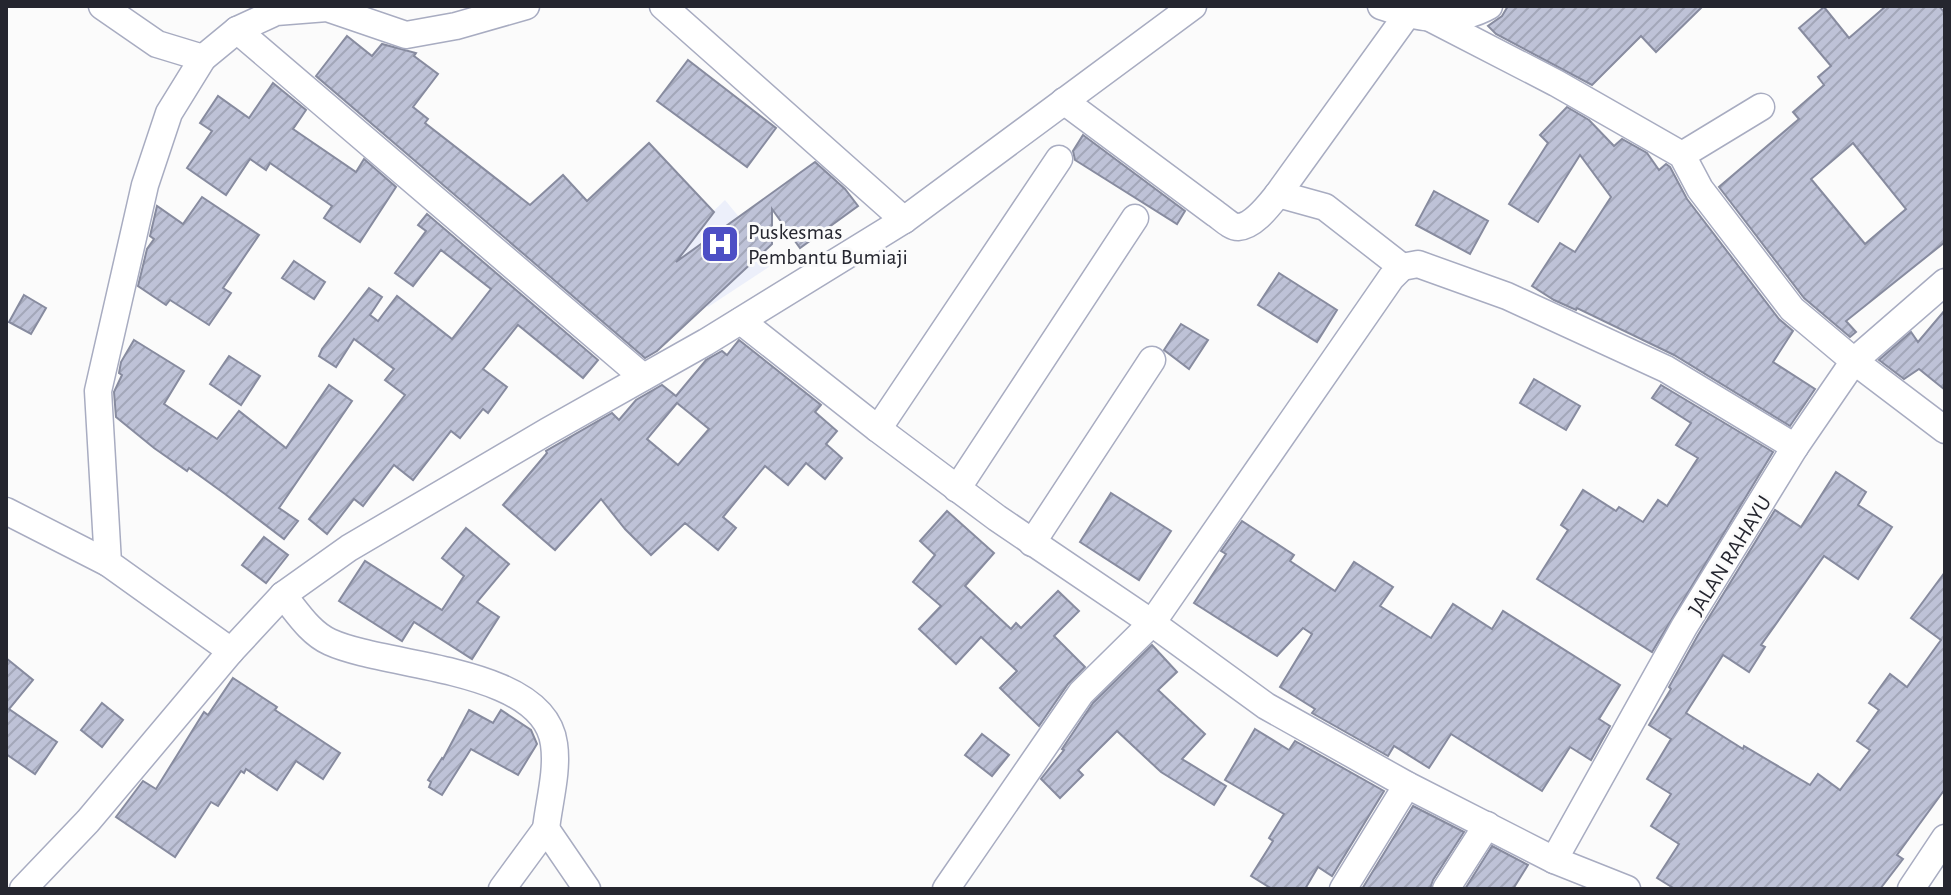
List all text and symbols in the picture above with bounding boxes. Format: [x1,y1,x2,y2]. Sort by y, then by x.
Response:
place label: Puskesmas Pembantu Bumiaji [748,221,908,268]
hospital icon: Puskesmas Pembantu Bumiaji [699,223,741,265]
street label: JALAN RAHAYU [1684,492,1776,619]

